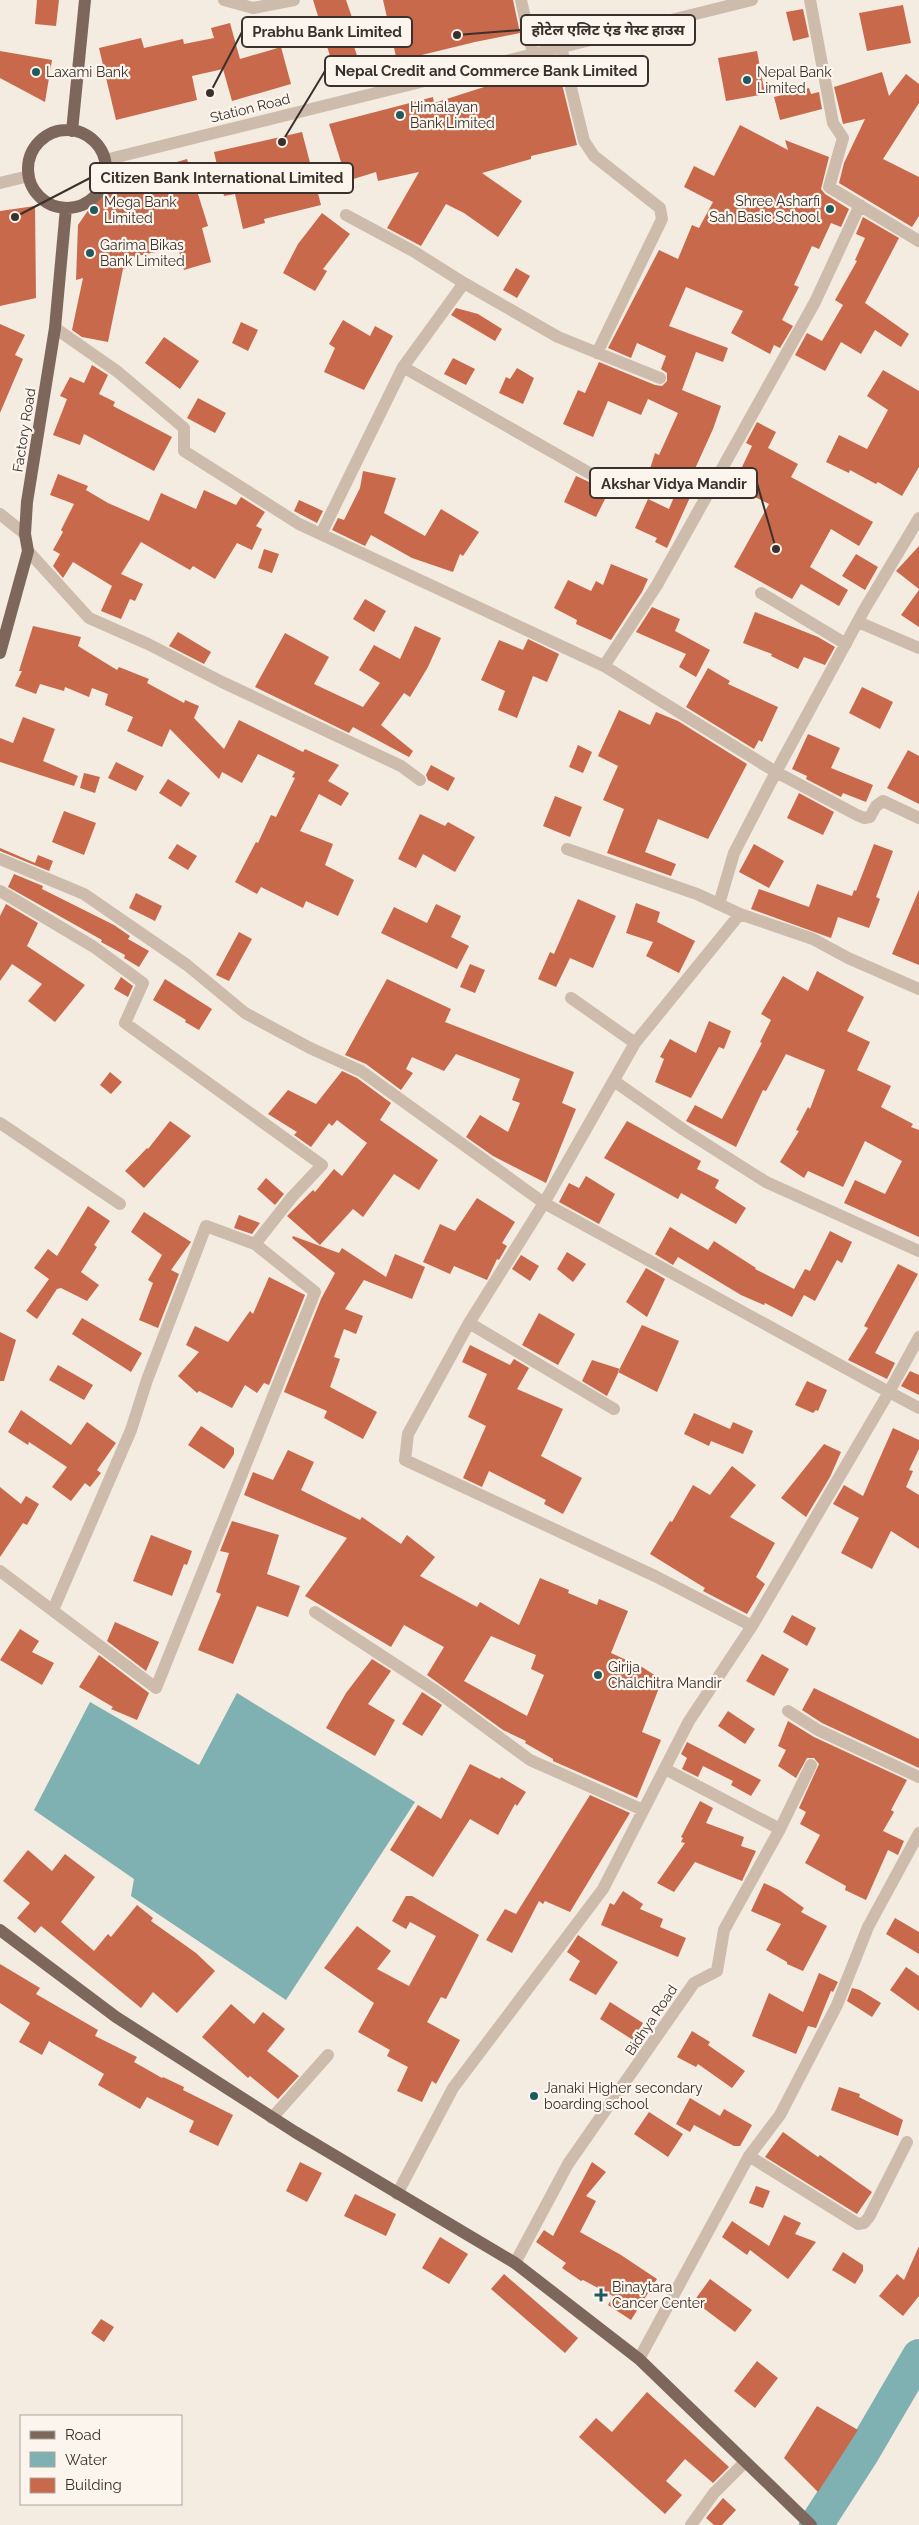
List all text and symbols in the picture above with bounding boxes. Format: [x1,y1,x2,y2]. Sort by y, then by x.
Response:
callout: होटेल एलिट एंड गेस्ट हाउस [521,15,695,45]
callout: Prabhu Bank Limited [242,17,412,47]
text: होटेल एलिट एंड गेस्ट हाउस [531,21,686,39]
text: Prabhu Bank Limited [252,23,402,41]
callout: Nepal Credit and Commerce Bank Limited [325,56,648,86]
text: Nepal Credit and Commerce Bank Limited [335,62,638,80]
place label: Laxami Bank [46,64,129,80]
place label: Nepal Bank Limited [757,64,832,96]
marker: Laxami Bank [30,66,42,78]
marker: Nepal Bank Limited [741,74,753,86]
street label: Station Road [208,90,292,126]
place label: Himalayan Bank Limited [410,99,495,131]
marker: Himalayan Bank Limited [394,109,406,121]
callout: Citizen Bank International Limited [90,163,353,193]
text: Citizen Bank International Limited [101,169,344,187]
place label: Shree Asharfi Sah Basic School [709,193,820,225]
place label: Mega Bank Limited [104,194,177,226]
marker: Shree Asharfi Sah Basic School [824,203,836,215]
marker: Mega Bank Limited [88,204,100,216]
place label: Garima Bikas Bank Limited [100,237,185,269]
marker: Garima Bikas Bank Limited [84,247,96,259]
street label: Factory Road [9,387,39,473]
callout: Akshar Vidya Mandir [590,468,757,498]
text: Akshar Vidya Mandir [601,475,747,493]
place label: Girija Chalchitra Mandir [608,1659,722,1691]
marker: Girija Chalchitra Mandir [592,1669,604,1681]
street label: Bidhya Road [622,1982,680,2058]
place label: Janaki Higher secondary boarding school [544,2080,703,2112]
marker: Janaki Higher secondary boarding school [528,2090,540,2102]
place label: Binaytara Cancer Center [612,2279,705,2311]
marker: Binaytara Cancer Center [594,2288,608,2302]
legend [20,2415,182,2505]
text: Road [65,2426,101,2444]
text: Water [65,2451,108,2469]
text: Building [65,2476,122,2494]

